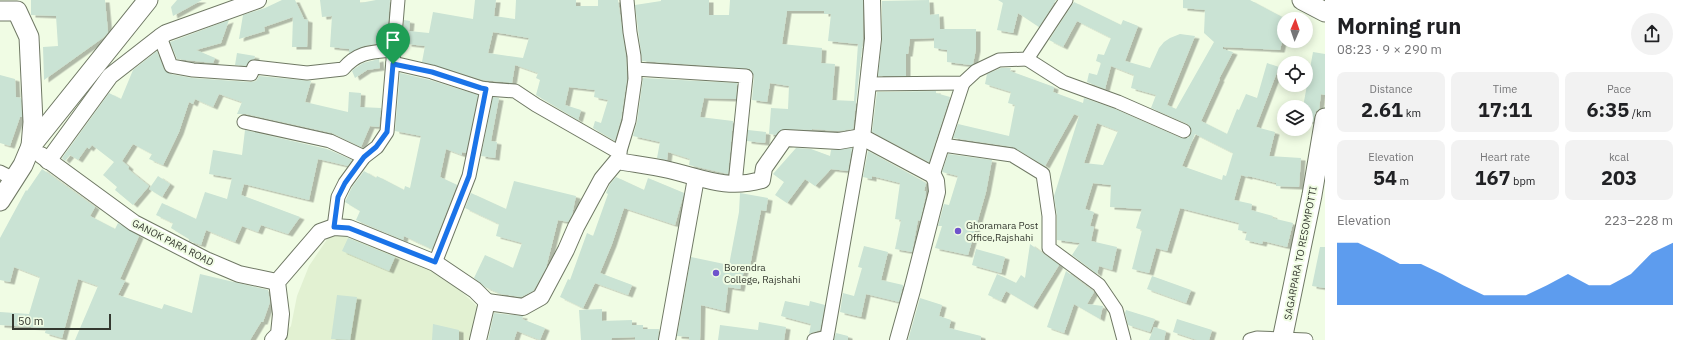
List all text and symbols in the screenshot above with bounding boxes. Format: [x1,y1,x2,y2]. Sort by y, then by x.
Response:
text: Morning run [1337,11,1461,40]
north arrow [1277,12,1313,48]
map controls [1277,12,1313,136]
button: share [1631,13,1673,55]
pin [376,23,410,64]
icon: arrive [382,29,404,51]
text: 08:23 · 9 × 290 m [1337,41,1442,58]
button: locate [1277,56,1313,92]
text: Distance [1370,82,1412,96]
text: Time [1493,82,1517,96]
text: Pace [1607,82,1631,96]
text: 2.61 [1361,96,1403,123]
text: 17:11 [1478,96,1532,123]
text: 6:35 [1587,96,1629,123]
button: layers [1277,100,1313,136]
text: km [1403,106,1421,120]
text: /km [1629,106,1651,120]
text: Elevation [1368,150,1414,164]
text: Heart rate [1480,150,1530,164]
text: kcal [1609,150,1629,164]
text: 54 [1373,164,1397,191]
text: 167 [1475,164,1511,191]
text: 203 [1601,164,1637,191]
text: m [1397,174,1409,188]
text: bpm [1511,174,1535,188]
street label: SAGARPARA TO RESOMPOTTI [1281,185,1320,321]
text: Elevation [1337,212,1391,229]
text: 223–228 m [1604,212,1673,229]
street label: GANOK PARA ROAD [130,216,216,269]
place label: Ghoramara Post Office,Rajshahi [966,219,1039,244]
marker: Ghoramara Post Office,Rajshahi [953,226,963,236]
place label: Borendra College, Rajshahi [724,261,801,286]
marker: Borendra College, Rajshahi [711,268,721,278]
scale bar [12,312,111,331]
text: 50 m [18,314,43,328]

